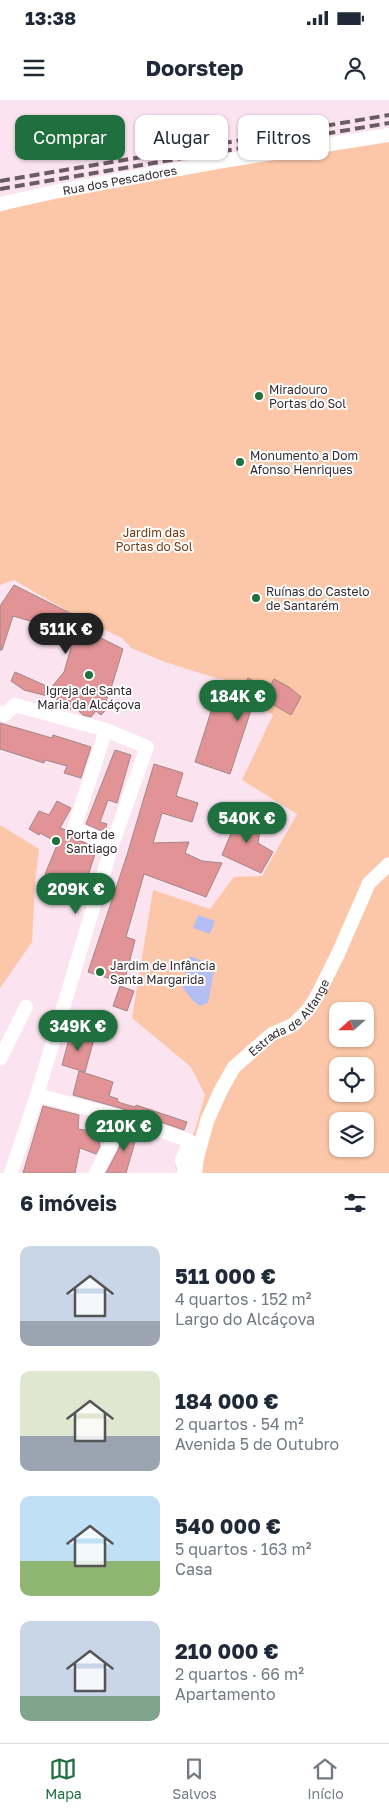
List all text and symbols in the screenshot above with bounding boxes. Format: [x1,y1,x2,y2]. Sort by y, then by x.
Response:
text: 13:38 [25,6,76,29]
icon: menu [20,54,48,82]
text: Doorstep [145,54,244,81]
icon: person [341,54,369,82]
chip: Comprar [15,115,125,160]
chip: Alugar [135,115,228,160]
chip: Filtros [238,115,329,160]
street label: Rua dos Pescadores [61,162,178,198]
place label: Miradouro Portas do Sol [269,382,346,411]
marker: Miradouro Portas do Sol [253,390,265,402]
place label: Monumento a Dom Afonso Henriques [250,448,358,477]
marker: Monumento a Dom Afonso Henriques [234,456,246,468]
park label: Jardim das Portas do Sol [115,525,193,554]
place label: Ruínas do Castelo de Santarém [266,584,369,613]
marker: Ruínas do Castelo de Santarém [250,592,262,604]
pin: 511K € [25,612,107,655]
text: 511K € [39,619,93,639]
marker: Igreja de Santa Maria da Alcáçova [83,669,95,681]
pin: 184K € [197,680,279,722]
place label: Igreja de Santa Maria da Alcáçova [37,683,141,712]
text: 184K € [210,686,266,706]
pin: 540K € [206,802,288,844]
text: 540K € [218,808,276,828]
place label: Porta de Santiago [66,827,117,856]
marker: Porta de Santiago [50,835,62,847]
pin: 209K € [35,872,117,915]
text: 209K € [47,879,105,899]
place label: Jardim de Infância Santa Margarida [110,958,216,987]
marker: Jardim de Infância Santa Margarida [94,966,106,978]
street label: Estrada de Alfange [245,976,332,1059]
north arrow [329,1002,374,1048]
map controls [329,1002,374,1157]
pin: 349K € [37,1010,119,1052]
text: 349K € [50,1016,106,1036]
button: locate [329,1057,374,1102]
pin: 210K € [83,1110,165,1152]
button: layers [329,1112,374,1157]
text: 210K € [96,1116,152,1136]
icon: filters [341,1189,369,1217]
text: 6 imóveis [20,1190,117,1216]
text: 511 000 € [175,1263,276,1289]
icon: home [60,1266,120,1326]
text: 4 quartos · 152 m² [175,1289,311,1309]
text: Largo do Alcáçova [175,1309,315,1329]
text: 184 000 € [175,1388,279,1414]
icon: home [60,1391,120,1451]
text: 2 quartos · 54 m² [175,1414,304,1434]
text: Avenida 5 de Outubro [175,1434,339,1454]
text: 540 000 € [175,1513,281,1539]
icon: home [60,1516,120,1576]
text: 5 quartos · 163 m² [175,1539,311,1559]
text: Casa [175,1559,212,1579]
text: 210 000 € [175,1638,279,1664]
icon: home [60,1641,120,1701]
text: 2 quartos · 66 m² [175,1664,304,1684]
text: Apartamento [175,1684,276,1704]
tab: Mapa [45,1755,82,1802]
tab: Salvos [172,1755,217,1802]
tab: Início [307,1755,344,1802]

